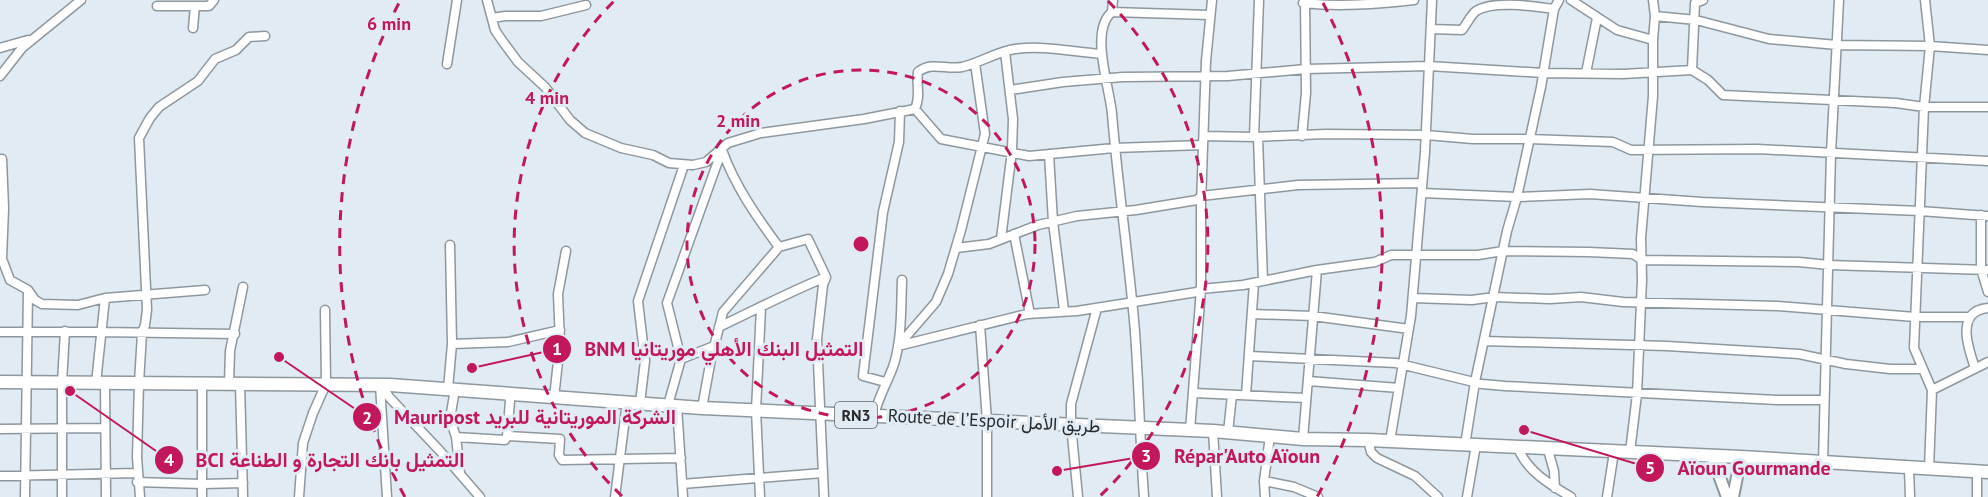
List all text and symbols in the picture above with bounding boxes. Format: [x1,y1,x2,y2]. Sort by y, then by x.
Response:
text: 6 min [367,12,411,35]
text: 4 min [525,86,569,109]
text: 2 min [716,109,760,132]
centre of rings [851,234,871,254]
callout: BNM التمثيل البنك الأهلي موريتانيا [542,330,875,368]
text: BNM التمثيل البنك الأهلي موريتانيا [584,336,864,366]
text: 1 [552,337,562,360]
callout: Mauripost الشركة الموريتانية للبريد [352,398,688,436]
road number: RN3 [835,402,877,428]
street label: Route de l’Espoir طريق الأمل [887,403,1101,438]
text: Mauripost الشركة الموريتانية للبريد [394,404,676,430]
text: 2 [362,406,372,429]
callout: Répar'Auto Aïoun [1131,437,1332,475]
callout: BCI التمثيل بانك التجارة و الطناعة [154,441,476,479]
text: Répar'Auto Aïoun [1174,443,1320,469]
text: 3 [1141,444,1151,467]
text: BCI التمثيل بانك التجارة و الطناعة [196,447,464,473]
text: 4 [164,448,174,471]
callout: Aïoun Gourmande [1635,449,1843,487]
text: Aïoun Gourmande [1677,455,1831,481]
text: 5 [1645,456,1655,479]

